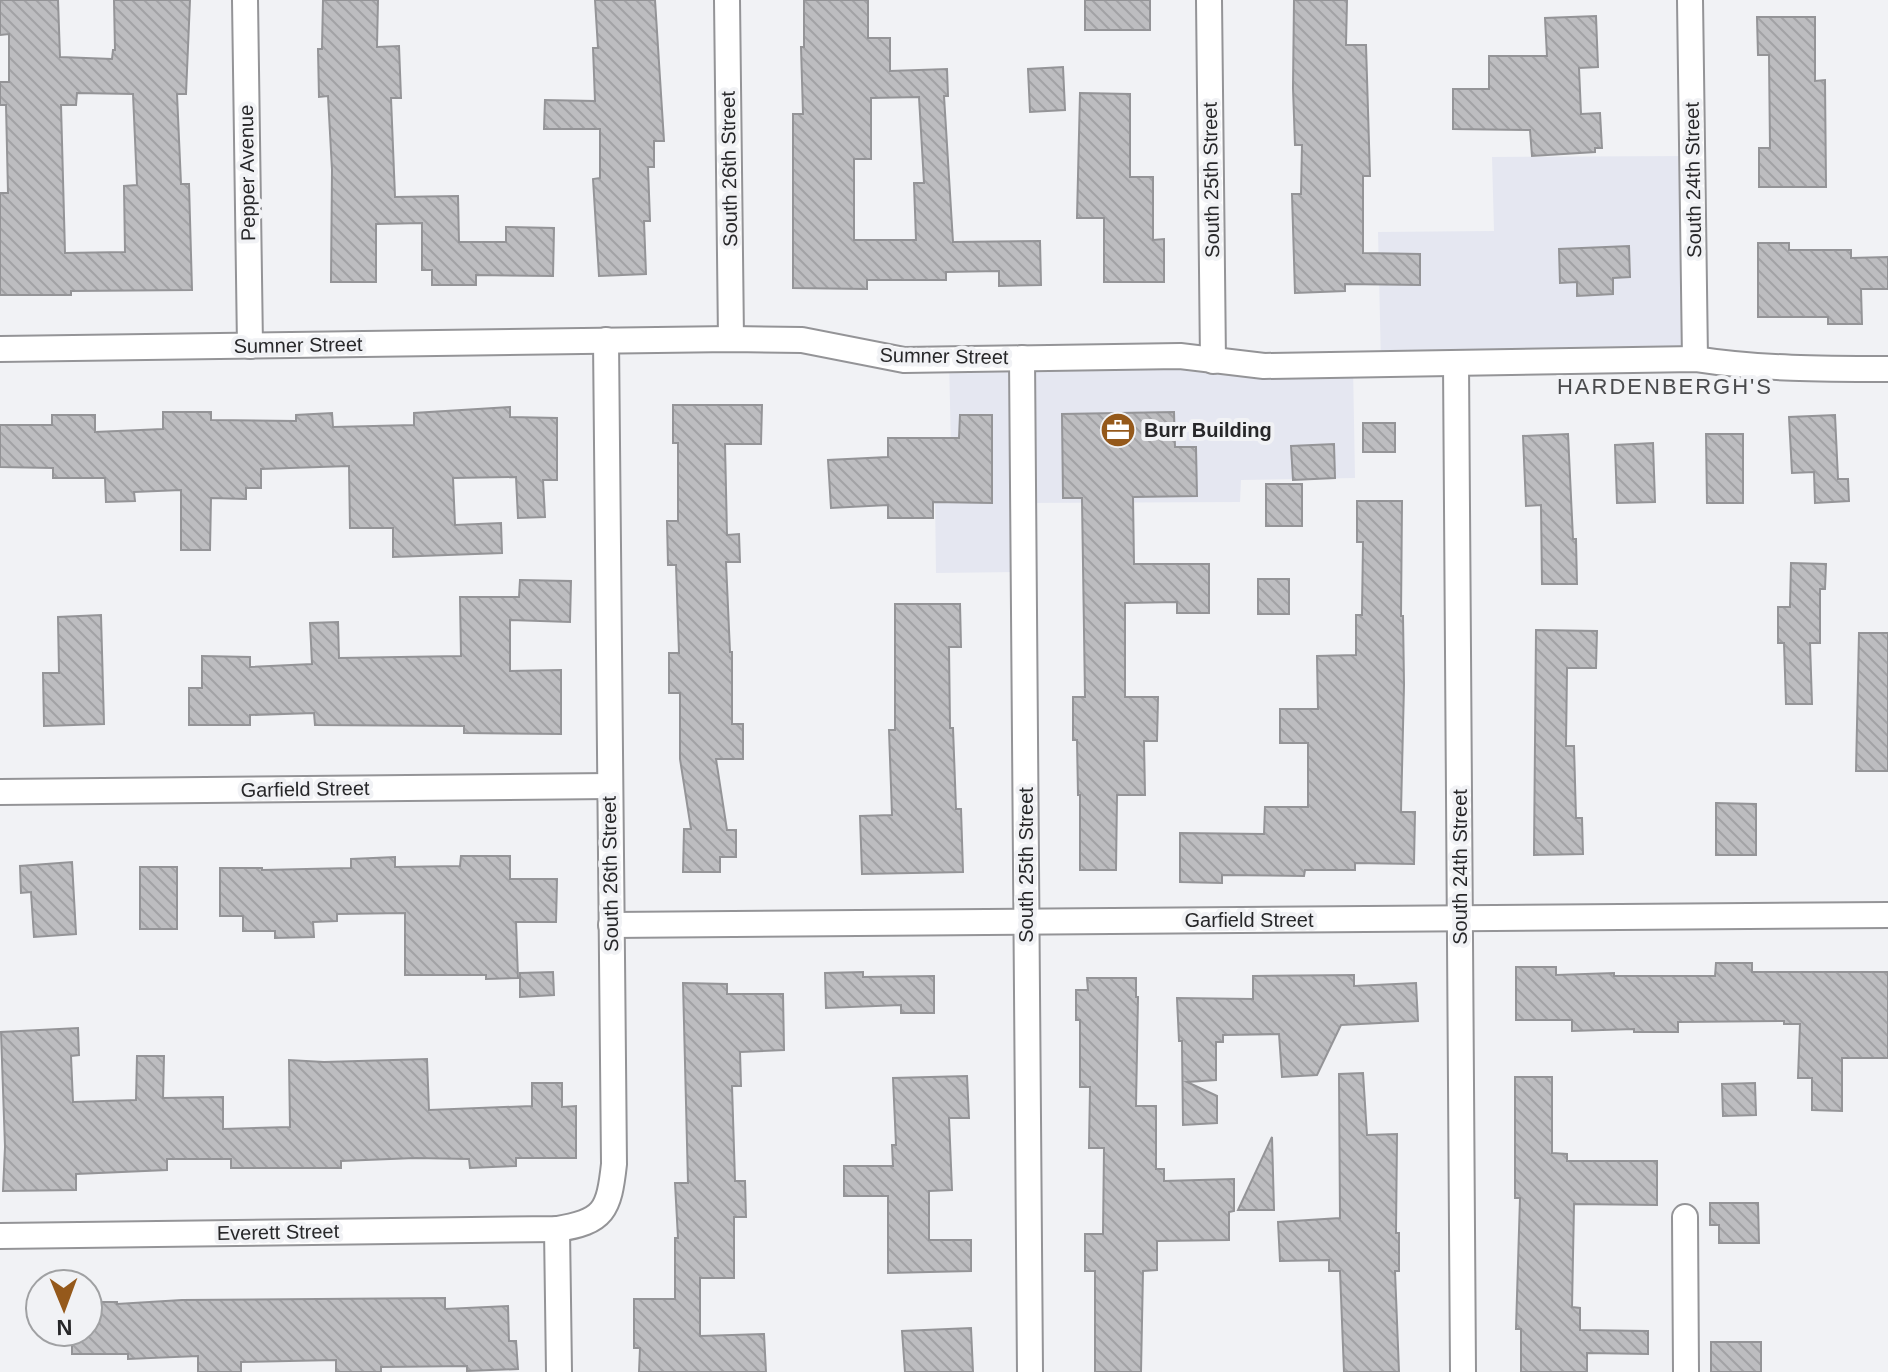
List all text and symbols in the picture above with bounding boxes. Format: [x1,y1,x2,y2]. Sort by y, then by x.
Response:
street label: South 26th Street [717,91,741,247]
street label: South 25th Street [1199,102,1223,258]
street label: South 24th Street [1681,102,1705,258]
street label: Pepper Avenue [235,105,259,241]
street label: Sumner Street [233,333,363,357]
street label: Sumner Street [879,344,1009,368]
district label: HARDENBERGH'S [1557,374,1773,399]
office icon: Burr Building [1099,411,1137,449]
place label: Burr Building [1144,419,1272,441]
street label: Garfield Street [240,777,370,801]
street label: South 25th Street [1015,787,1037,943]
street label: South 24th Street [1449,789,1471,945]
street label: South 26th Street [598,796,622,952]
street label: Garfield Street [1185,909,1314,931]
street label: Everett Street [217,1220,340,1244]
north arrow [24,1268,104,1348]
text: N [56,1315,73,1340]

